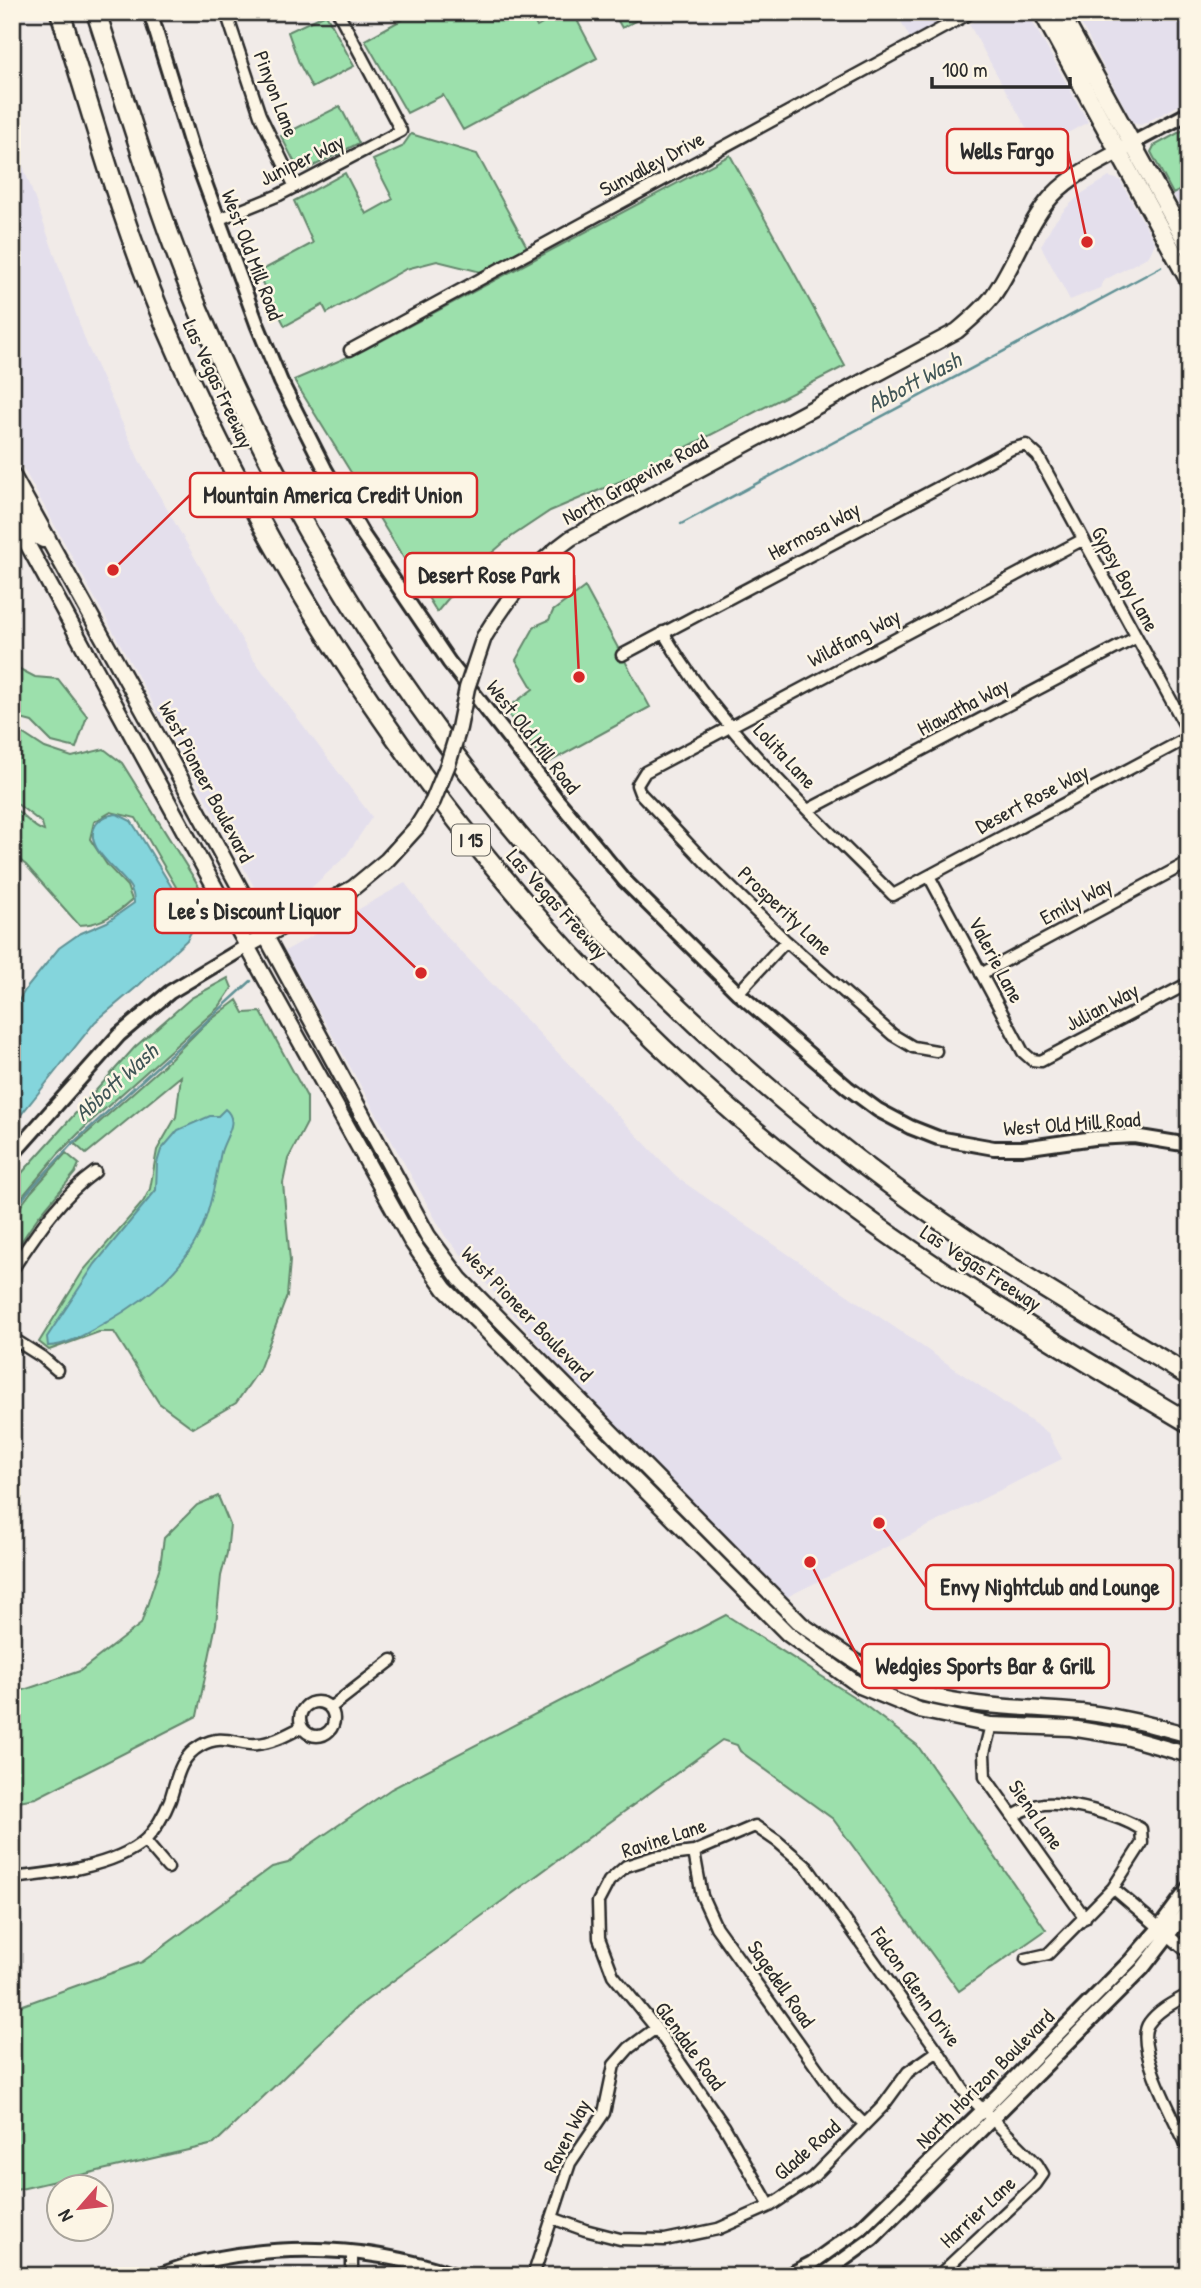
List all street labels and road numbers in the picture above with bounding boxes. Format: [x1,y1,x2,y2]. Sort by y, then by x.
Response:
street label: Pinyon Lane [247,47,306,141]
street label: Sunvalley Drive [594,124,709,203]
street label: Juniper Way [255,127,349,192]
street label: West Old Mill Road [214,186,291,324]
street label: Las Vegas Freeway [176,315,261,453]
street label: North Grapevine Road [557,427,713,532]
street label: Hermosa Way [763,494,865,567]
street label: Gypsy Boy Lane [1085,521,1166,637]
street label: Wildfang Way [802,601,905,674]
street label: Hiawatha Way [912,670,1014,743]
street label: West Old Mill Road [480,674,587,800]
street label: West Pioneer Boulevard [152,696,261,867]
street label: Lolita Lane [747,716,824,795]
street label: Desert Rose Way [970,757,1094,841]
road number: I 15 [452,824,490,856]
street label: Las Vegas Freeway [500,842,615,965]
street label: Prosperity Lane [732,859,839,962]
street label: Emily Way [1035,869,1117,932]
street label: Valerie Lane [962,912,1031,1008]
street label: Julian Way [1060,975,1144,1038]
street label: West Old Mill Road [1003,1104,1141,1143]
street label: Las Vegas Freeway [915,1218,1048,1318]
street label: West Pioneer Boulevard [455,1239,600,1388]
street label: Siena Lane [1002,1774,1071,1855]
street label: Ravine Lane [618,1810,710,1865]
street label: Falcon Glenn Drive [864,1920,968,2052]
street label: Sagedell Road [741,1934,822,2033]
street label: Glendale Road [648,1995,732,2096]
street label: North Horizon Boulevard [909,2003,1061,2155]
street label: Raven Way [536,2094,597,2178]
street label: Glade Road [767,2113,846,2187]
street label: Harrier Lane [933,2169,1022,2254]

